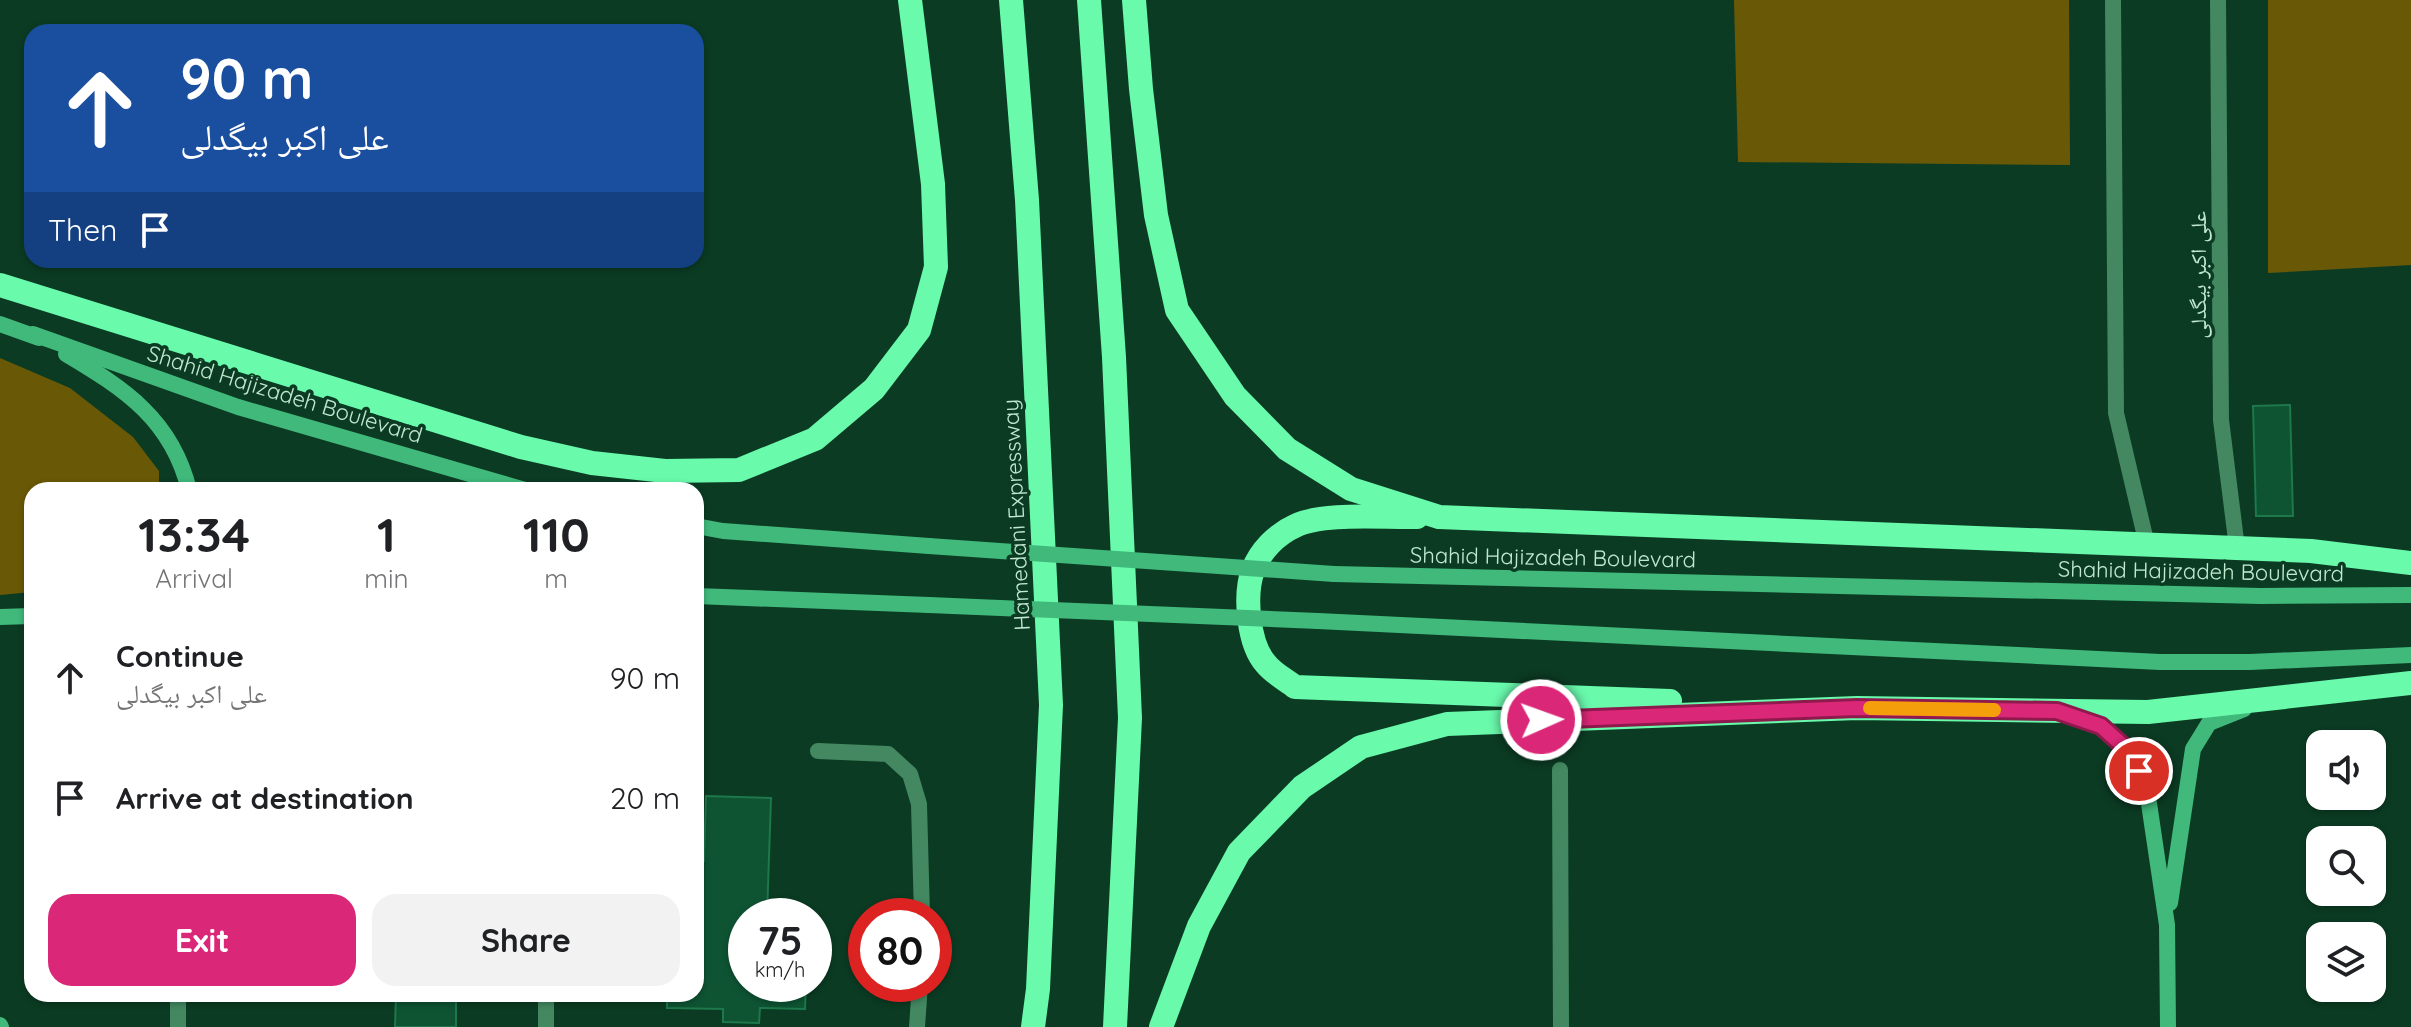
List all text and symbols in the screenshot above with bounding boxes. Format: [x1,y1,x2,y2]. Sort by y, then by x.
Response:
text: 90 m [180,43,314,113]
icon: ahead [48,56,152,160]
text: علی اکبر بیگدلی [180,114,389,159]
icon: arrive [133,208,177,252]
text: Then [48,211,117,249]
street label: علی اکبر بیگدلی [2184,211,2212,339]
street label: Shahid Hajizadeh Boulevard [144,339,426,449]
street label: Hamedani Expressway [996,399,1036,631]
text: 13:34 [138,504,250,564]
text: 1 [377,504,396,564]
text: 110 [523,504,590,564]
street label: Shahid Hajizadeh Boulevard [1410,541,1696,573]
street label: Shahid Hajizadeh Boulevard [2058,555,2344,587]
text: Arrival [155,562,233,595]
text: min [364,562,409,595]
text: m [544,562,568,595]
text: Continue [116,637,244,675]
icon: ahead [48,656,92,700]
text: 90 m [610,659,680,697]
text: علی اکبر بیگدلی [116,677,267,710]
position arrow [1499,678,1583,762]
map controls [2306,730,2386,1002]
button: sound [2306,730,2386,810]
pin [2105,737,2173,805]
icon: arrive [2117,749,2161,793]
icon: arrive [48,776,92,820]
text: Arrive at destination [116,779,414,817]
text: 20 m [610,779,680,817]
button: search [2306,826,2386,906]
button: Exit [48,894,356,986]
button: Share [372,894,680,986]
speed limit sign: 80 [848,898,952,1002]
text: 75 [758,915,803,965]
button: layers [2306,922,2386,1002]
text: km/h [755,957,805,982]

